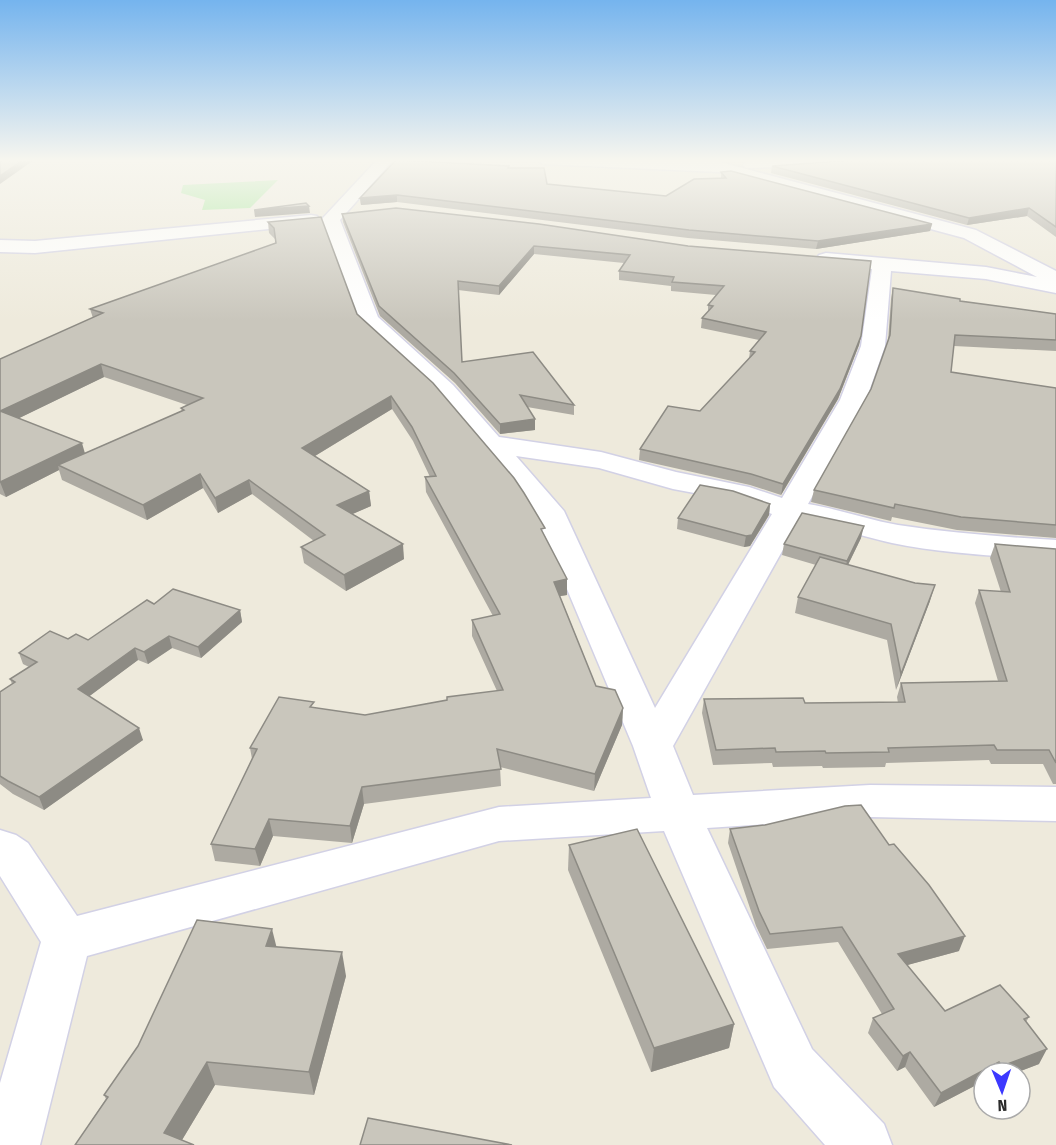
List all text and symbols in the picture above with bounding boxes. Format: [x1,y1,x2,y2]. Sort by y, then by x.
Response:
north arrow [972,1061,1032,1121]
text: N [997,1096,1008,1115]

